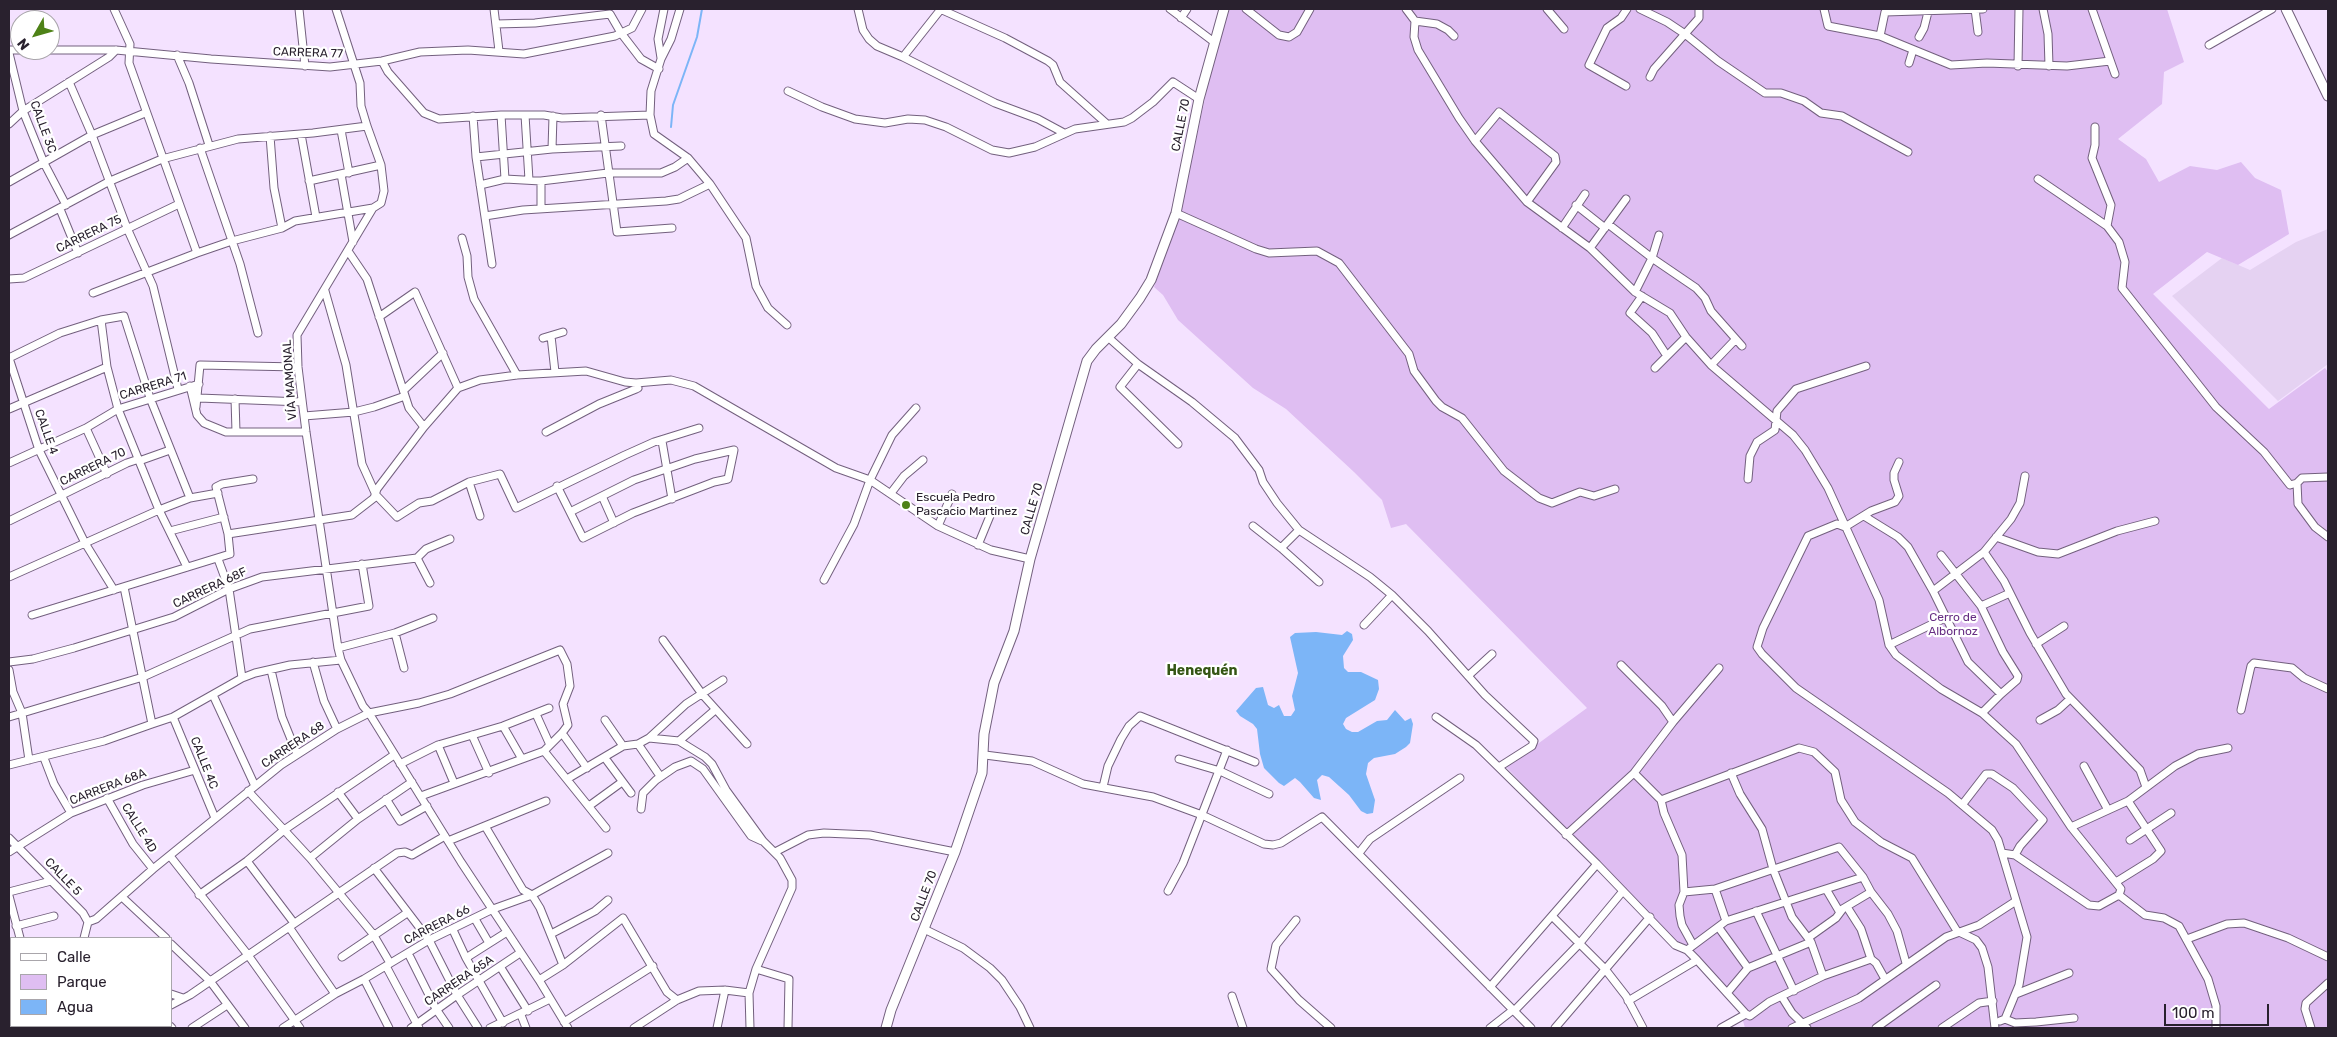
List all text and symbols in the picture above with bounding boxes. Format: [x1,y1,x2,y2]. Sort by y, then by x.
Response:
north arrow [10,10,60,60]
text: N [14,35,33,53]
street label: CARRERA 77 [273,45,343,61]
street label: CALLE 70 [1169,97,1193,153]
street label: CALLE 3C [27,99,59,155]
street label: CARRERA 75 [54,212,124,256]
street label: VÍA MAMONAL [280,339,300,421]
street label: CARRERA 71 [118,369,188,403]
street label: CALLE 4 [31,407,61,457]
street label: CARRERA 70 [58,445,128,489]
street label: CALLE 70 [1018,481,1046,537]
place label: Escuela Pedro Pascacio Martinez [916,491,1017,519]
marker: Escuela Pedro Pascacio Martinez [900,499,912,511]
street label: CARRERA 68F [171,565,249,611]
park label: Cerro de Albornoz [1928,611,1978,639]
district label: Henequén [1166,663,1238,679]
street label: CARRERA 68 [259,719,327,771]
street label: CALLE 4C [187,735,221,791]
street label: CARRERA 68A [68,766,148,808]
street label: CALLE 4D [118,801,160,855]
street label: CALLE 5 [42,855,84,899]
street label: CALLE 70 [908,868,940,924]
street label: CARRERA 66 [402,902,472,948]
legend [10,937,172,1027]
text: Calle [57,948,91,966]
street label: CARRERA 65A [422,953,496,1009]
text: Parque [57,973,107,991]
scale bar [2167,994,2272,1026]
text: Agua [57,998,93,1016]
text: 100 m [2172,1004,2214,1022]

